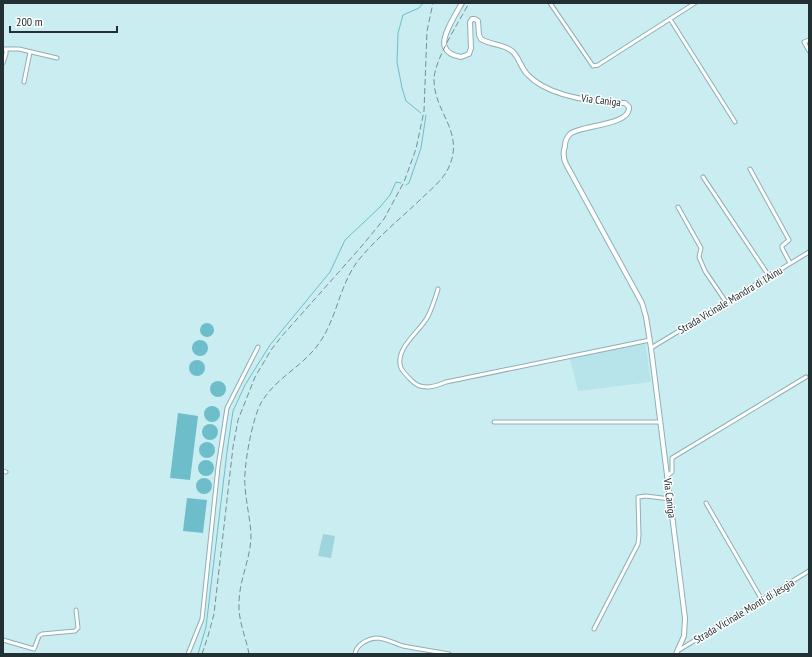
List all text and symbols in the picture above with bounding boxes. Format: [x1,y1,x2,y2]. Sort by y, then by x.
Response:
scale bar [10,8,117,34]
text: 200 m [16,14,43,29]
street label: Via Caniga [579,91,622,109]
street label: Strada Vicinale Mandra di l'Ainu [675,263,785,337]
street label: Via Caniga [661,476,679,519]
street label: Strada Vicinale Monti di Jesgia [691,575,797,647]

